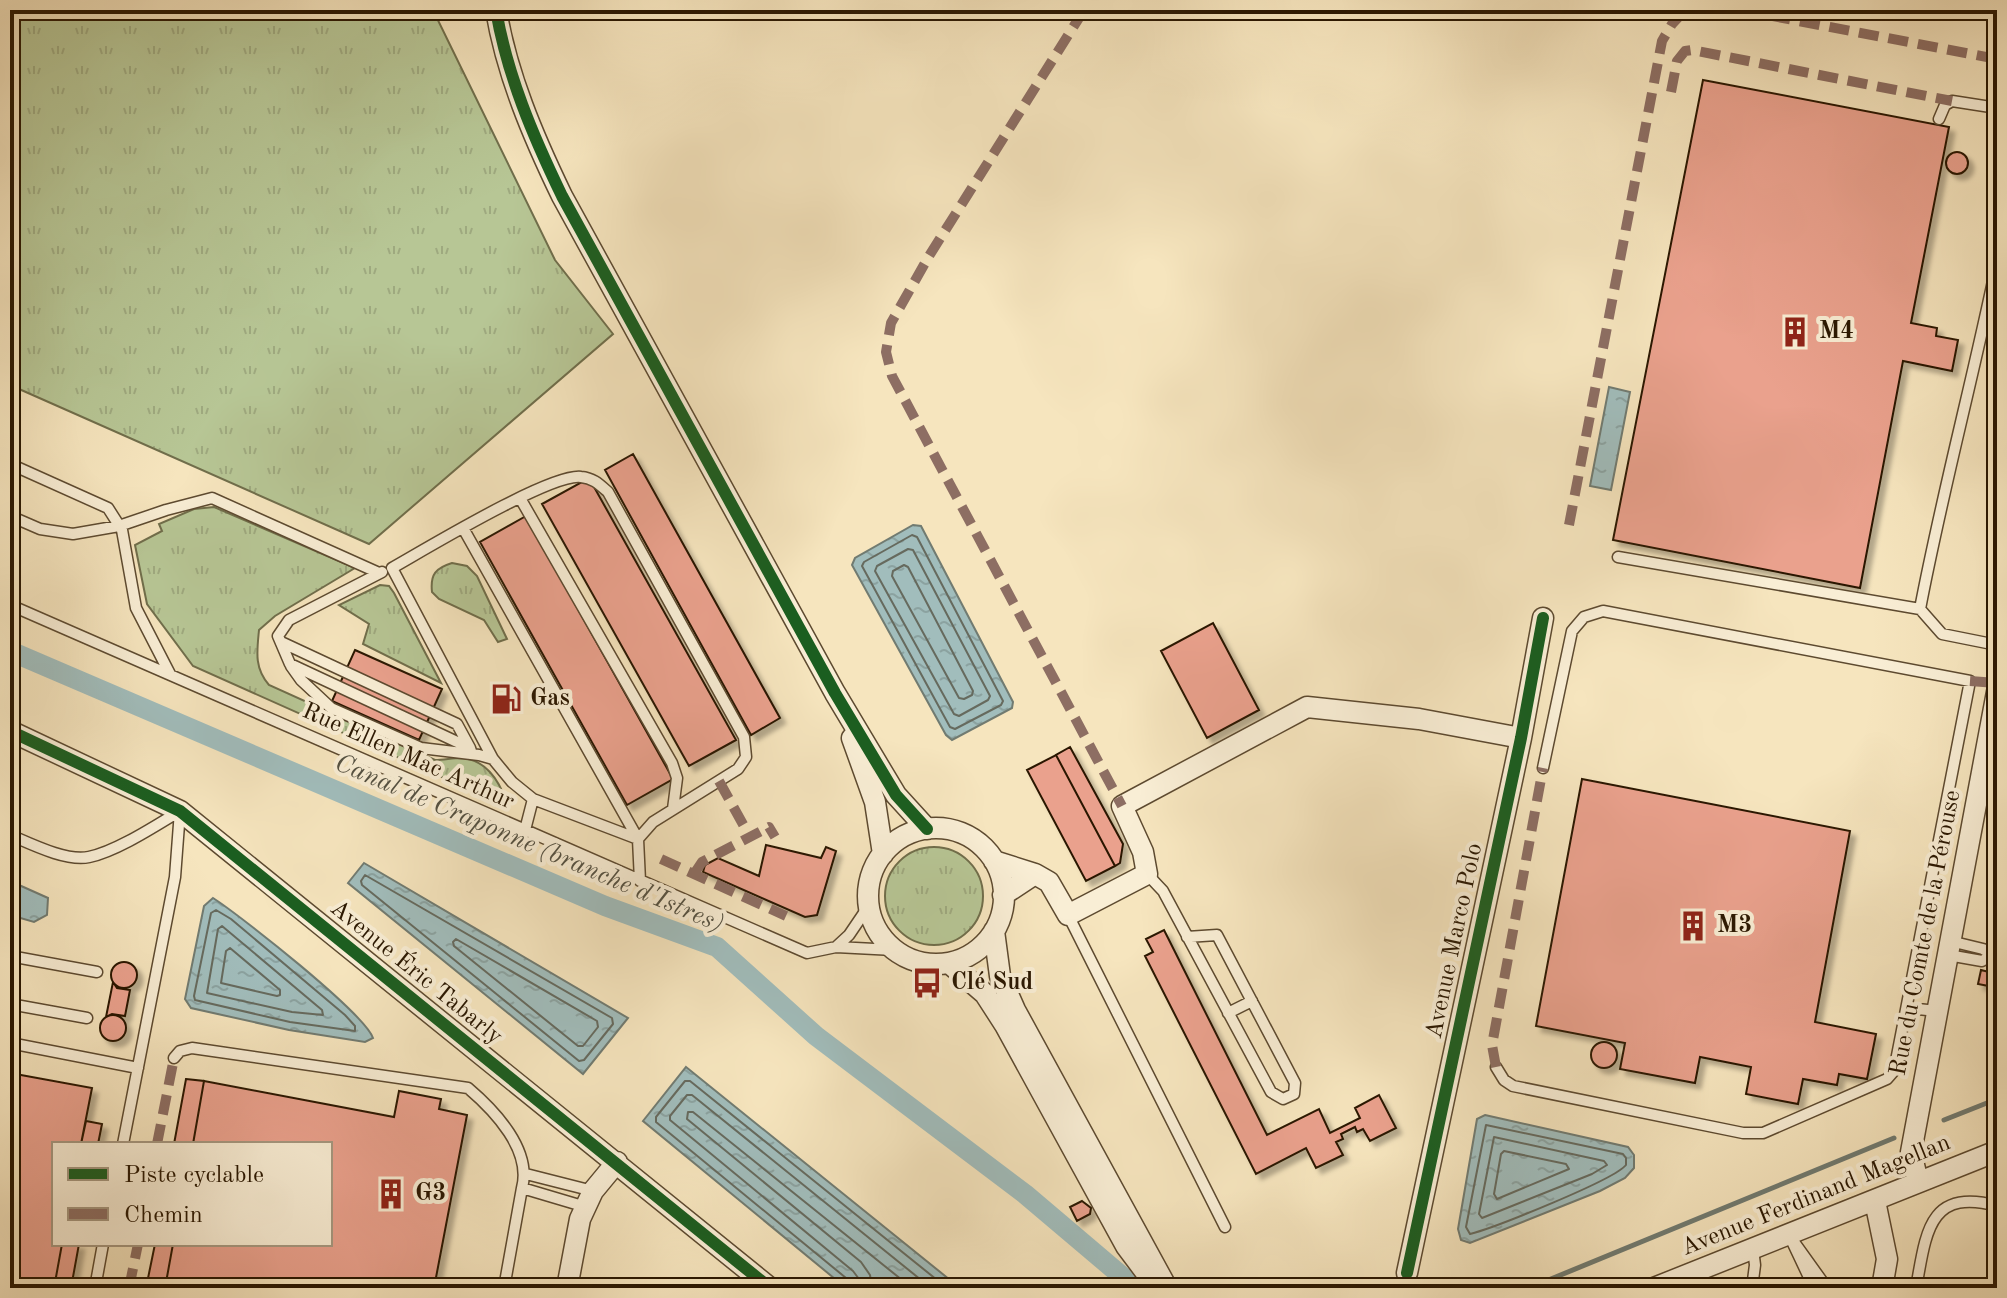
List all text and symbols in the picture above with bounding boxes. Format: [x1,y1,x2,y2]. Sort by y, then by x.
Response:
building icon: M4 [1778,315,1812,349]
place label: M4 [1819,320,1854,344]
fuel station icon: Gas [489,682,523,716]
place label: Gas [530,687,570,711]
street label: Rue Ellen Mac Arthur [298,699,518,815]
water label: Canal de Craponne (branche d'Istres) [331,750,727,938]
street label: Rue du Comte de la Pérouse [1887,788,1965,1078]
street label: Avenue Marco Polo [1423,841,1487,1041]
street label: Avenue Éric Tabarly [325,893,509,1050]
building icon: M3 [1676,909,1710,943]
place label: M3 [1717,914,1752,938]
bus stop icon: Clé Sud [910,966,944,1000]
place label: Clé Sud [951,971,1033,995]
street label: Avenue Ferdinand Magellan [1678,1131,1954,1261]
legend [52,1142,332,1246]
text: Piste cyclable [124,1164,264,1188]
building icon: G3 [374,1177,408,1211]
place label: G3 [415,1182,446,1206]
text: Chemin [124,1204,203,1228]

